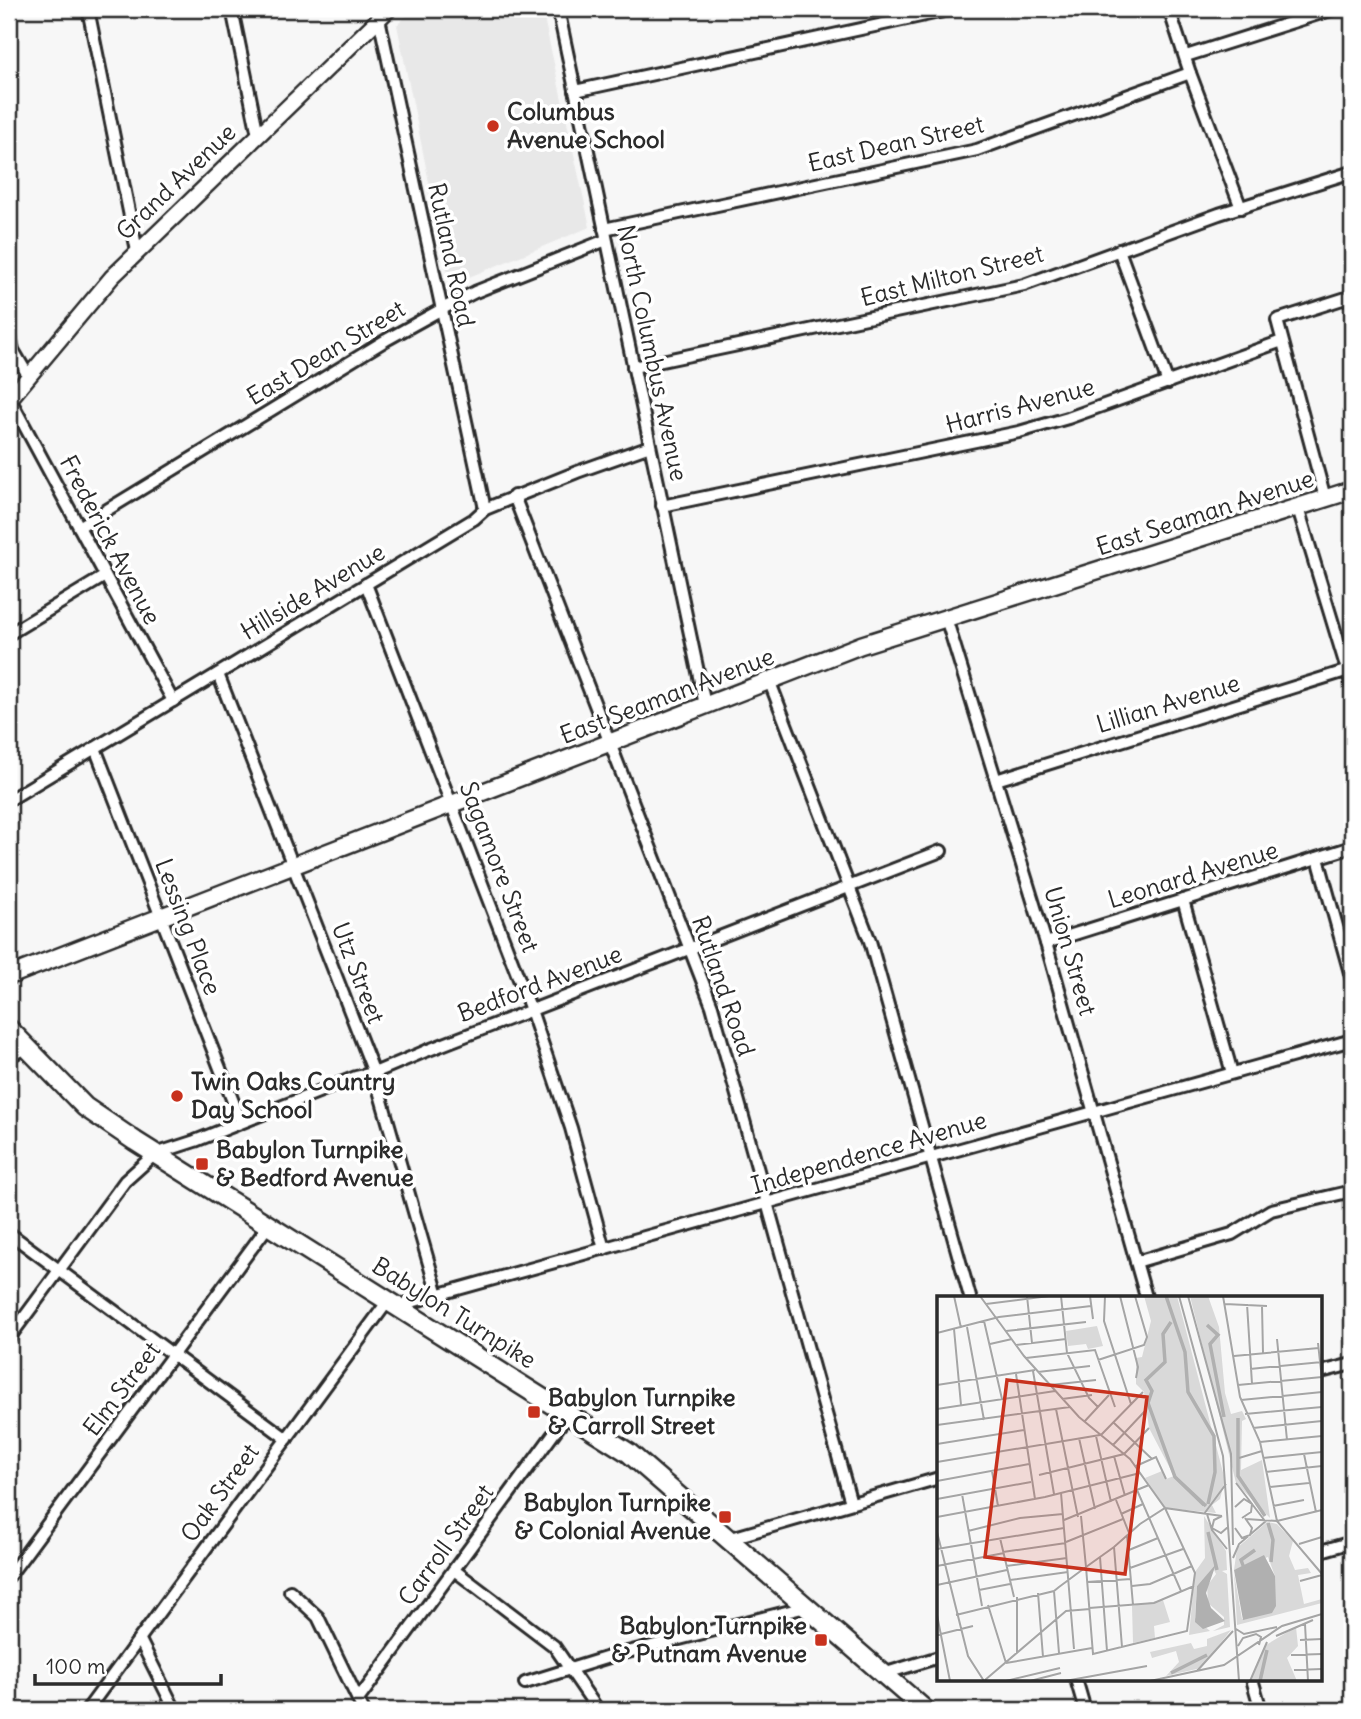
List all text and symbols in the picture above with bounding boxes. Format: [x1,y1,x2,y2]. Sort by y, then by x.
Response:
place label: Columbus Avenue School [507,96,665,154]
street label: East Dean Street [805,108,987,178]
street label: Grand Avenue [109,117,241,246]
marker: Columbus Avenue School [485,118,501,134]
street label: Rutland Road [422,180,482,329]
street label: North Columbus Avenue [611,222,695,484]
street label: East Milton Street [857,238,1046,312]
street label: East Dean Street [241,293,410,411]
street label: Harris Avenue [942,371,1098,439]
street label: Frederick Avenue [54,450,168,629]
street label: East Seaman Avenue [1092,463,1317,561]
street label: Hillside Avenue [235,536,390,646]
street label: East Seaman Avenue [555,640,778,750]
street label: Lillian Avenue [1092,667,1243,739]
street label: Sagamore Street [454,777,546,956]
street label: Leonard Avenue [1104,834,1281,914]
street label: Lessing Place [149,854,229,999]
street label: Union Street [1038,883,1104,1019]
street label: Rutland Road [686,912,762,1060]
street label: Utz Street [326,918,392,1027]
street label: Bedford Avenue [453,938,626,1028]
place label: Twin Oaks Country Day School [191,1066,395,1124]
marker: Twin Oaks Country Day School [169,1088,185,1104]
street label: Independence Avenue [748,1104,990,1200]
place label: Babylon Turnpike & Bedford Avenue [216,1134,414,1192]
marker: Babylon Turnpike & Bedford Avenue [194,1156,210,1172]
street label: Babylon Turnpike [367,1250,542,1375]
inset map [937,1296,1322,1680]
street label: Elm Street [76,1335,166,1441]
place label: Babylon Turnpike & Carroll Street [548,1382,735,1440]
marker: Babylon Turnpike & Carroll Street [526,1404,542,1420]
street label: Oak Street [173,1437,265,1547]
street label: Carroll Street [391,1478,499,1611]
place label: Babylon Turnpike & Colonial Avenue [515,1487,711,1545]
marker: Babylon Turnpike & Colonial Avenue [717,1509,733,1525]
place label: Babylon Turnpike & Putnam Avenue [612,1610,807,1668]
marker: Babylon Turnpike & Putnam Avenue [813,1632,829,1648]
scale bar [35,1642,220,1686]
text: 100 m [46,1653,105,1680]

